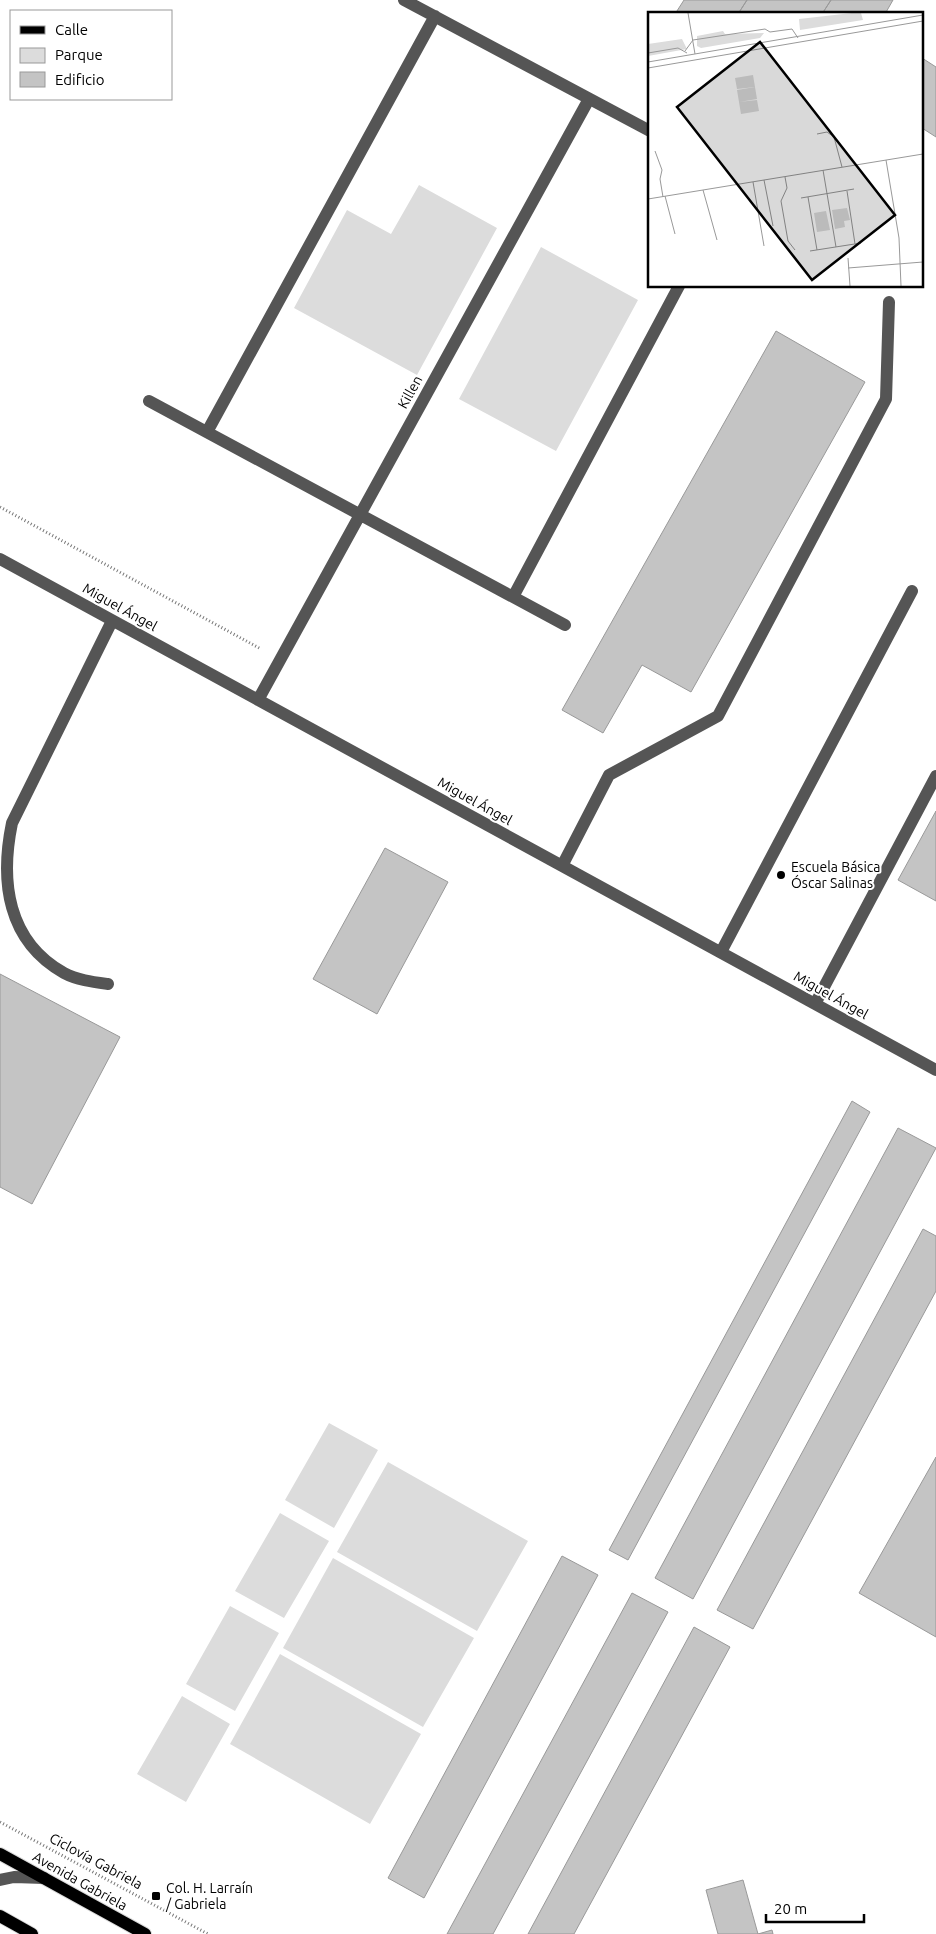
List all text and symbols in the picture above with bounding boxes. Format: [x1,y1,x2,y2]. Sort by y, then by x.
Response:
legend [10,10,172,100]
inset map [648,12,924,288]
text: Calle [55,21,88,38]
text: Parque [55,46,103,63]
text: Edificio [55,71,104,88]
street label: Killen [394,373,426,411]
street label: Miguel Ángel [80,579,161,634]
street label: Miguel Ángel [435,773,516,828]
place label: Escuela Básica Óscar Salinas [791,859,881,891]
marker: Escuela Básica Óscar Salinas [775,869,787,881]
street label: Miguel Ángel [791,967,872,1022]
street label: Ciclovía Gabriela [47,1830,145,1892]
street label: Avenida Gabriela [30,1848,130,1914]
place label: Col. H. Larraín / Gabriela [165,1880,253,1912]
marker: Col. H. Larraín / Gabriela [150,1890,162,1902]
scale bar [766,1892,864,1924]
text: 20 m [774,1900,807,1917]

